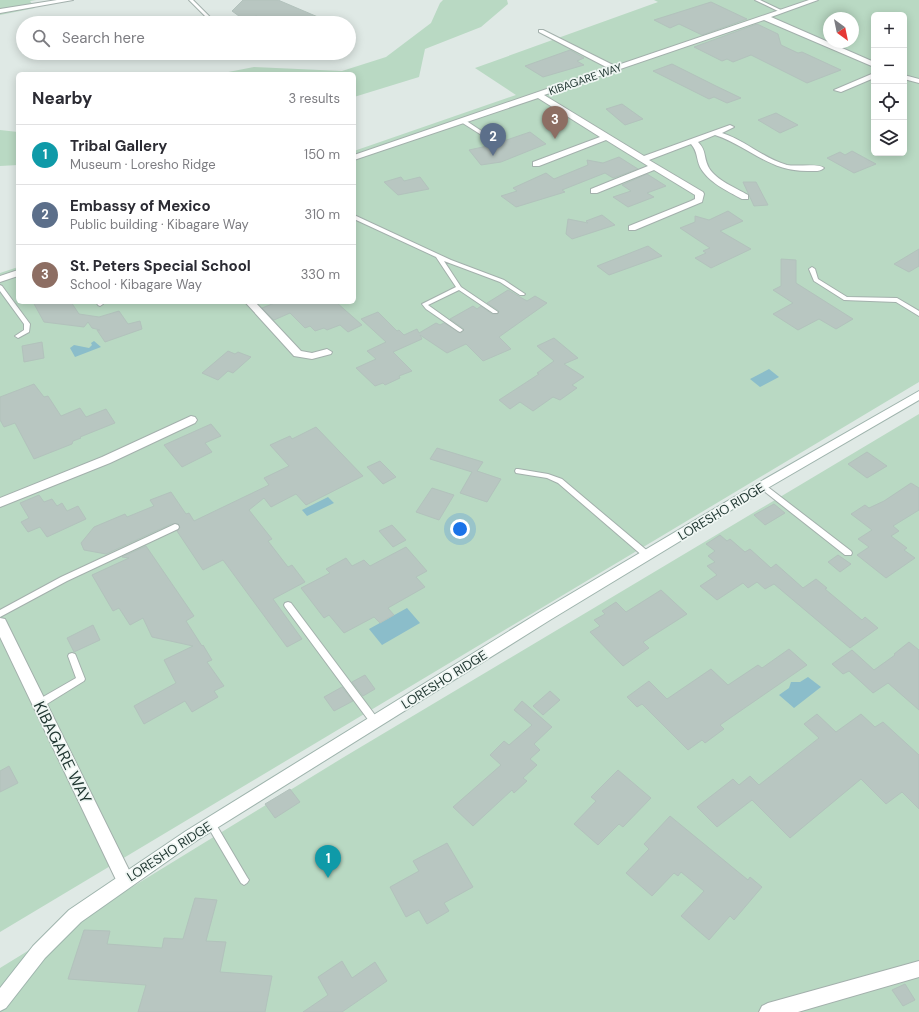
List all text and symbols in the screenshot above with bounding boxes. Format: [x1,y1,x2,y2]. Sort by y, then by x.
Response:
north arrow [823,12,859,48]
map controls [871,12,907,156]
button: + [871,12,907,48]
search box [16,16,356,60]
icon: search [30,27,52,49]
text: Search here [62,28,145,48]
button: − [871,48,907,84]
street label: KIBAGARE WAY [547,60,624,98]
button: locate [871,84,907,120]
text: Nearby [32,87,92,109]
text: 3 results [288,90,340,107]
pin: 3 [542,106,568,139]
button: layers [871,120,907,156]
pin: 2 [480,123,506,156]
text: Tribal Gallery [70,136,167,156]
text: 1 [43,146,47,163]
text: 150 m [304,146,340,163]
text: Museum · Loresho Ridge [70,156,216,173]
text: Embassy of Mexico [70,196,211,216]
text: 2 [41,206,49,223]
text: 310 m [305,206,340,223]
text: Public building · Kibagare Way [70,216,249,233]
text: St. Peters Special School [70,256,251,276]
text: 3 [41,266,49,283]
text: 330 m [301,266,340,283]
text: School · Kibagare Way [70,276,202,293]
street label: LORESHO RIDGE [675,479,768,544]
your location [450,519,470,539]
street label: LORESHO RIDGE [398,646,490,713]
street label: KIBAGARE WAY [29,698,96,807]
street label: LORESHO RIDGE [124,818,215,885]
pin: 1 [315,845,341,878]

